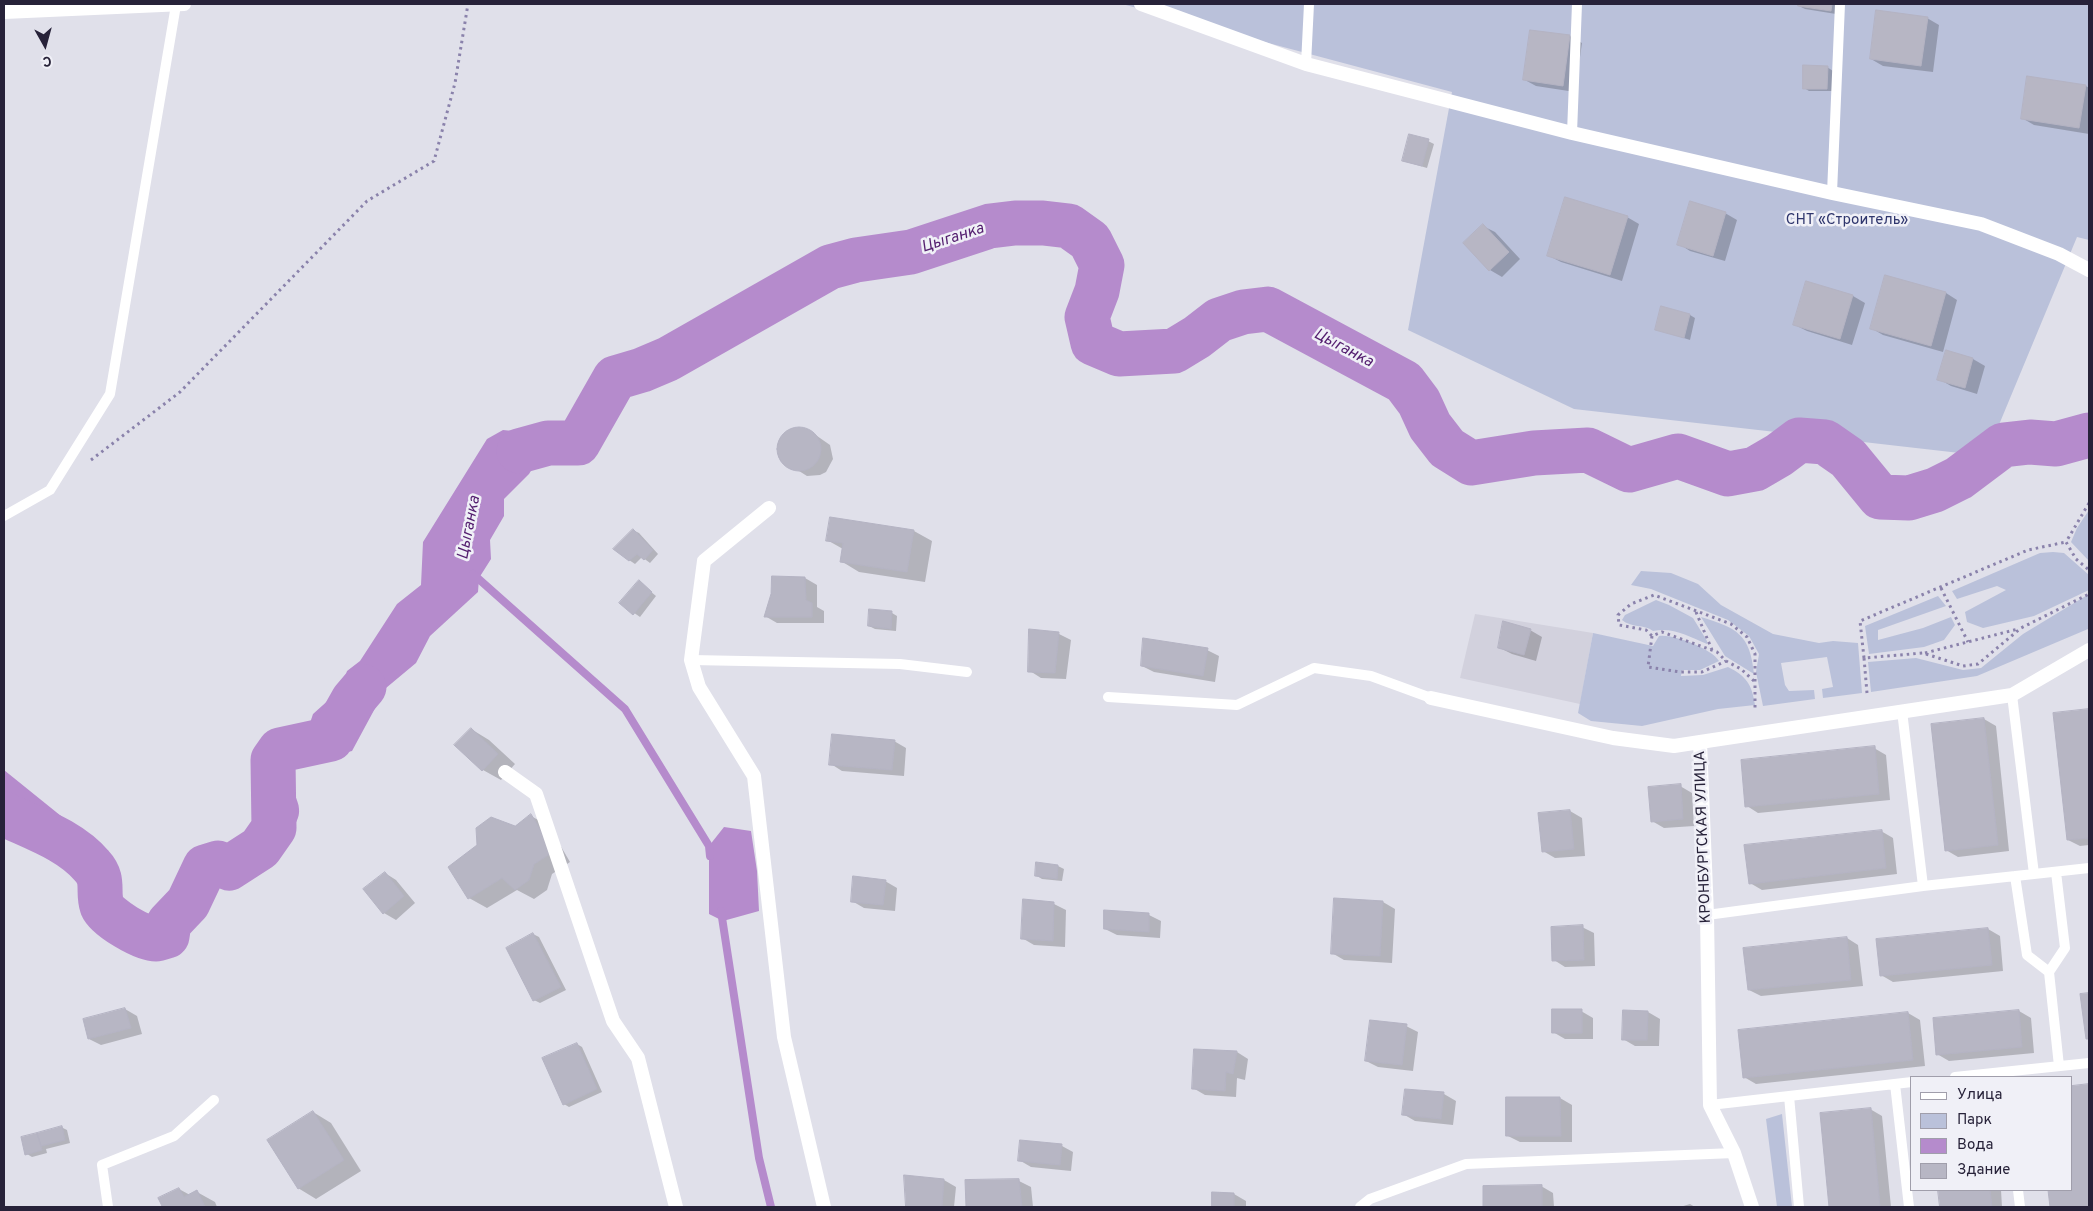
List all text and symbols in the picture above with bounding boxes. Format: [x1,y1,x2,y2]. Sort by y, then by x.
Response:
north arrow [20,20,70,70]
text: С [41,51,52,69]
park label: СНТ «Строитель» [1786,212,1908,230]
water label: Цыганка [919,220,987,258]
water label: Цыганка [1310,325,1376,373]
water label: Цыганка [454,494,486,562]
street label: КРОНБУРГСКАЯ УЛИЦА [1692,750,1716,924]
legend [1910,1076,2073,1191]
text: Улица [1957,1086,2002,1105]
text: Парк [1957,1111,1992,1130]
text: Вода [1957,1136,1993,1155]
text: Здание [1957,1161,2010,1180]

